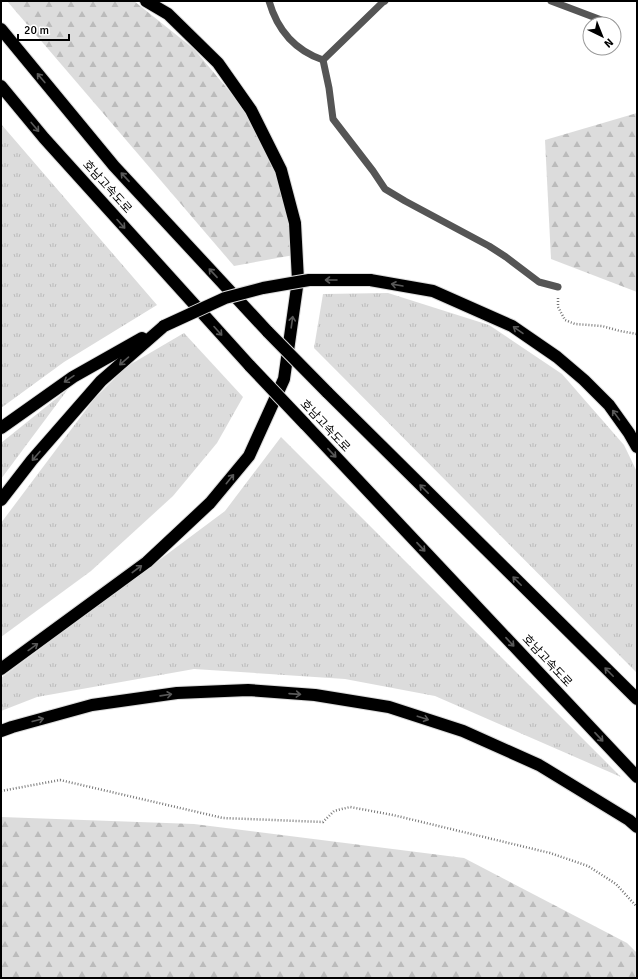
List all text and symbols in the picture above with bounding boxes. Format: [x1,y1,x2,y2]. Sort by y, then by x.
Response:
scale bar [18,16,69,42]
north arrow [582,16,622,56]
text: 20 m [24,23,49,38]
text: N [601,36,616,50]
one-way arrow [37,72,45,83]
one-way arrow [30,122,39,132]
street label: 호남고속도로 [79,157,135,217]
one-way arrow [120,172,129,182]
one-way arrow [117,219,126,229]
one-way arrow [208,268,218,278]
one-way arrow [325,276,338,284]
one-way arrow [391,281,404,289]
one-way arrow [288,316,296,329]
one-way arrow [213,326,222,336]
one-way arrow [513,326,524,334]
one-way arrow [119,356,130,365]
one-way arrow [64,375,75,383]
street label: 호남고속도로 [297,397,353,455]
one-way arrow [612,409,620,420]
one-way arrow [327,448,336,458]
one-way arrow [31,450,40,461]
one-way arrow [226,474,235,484]
one-way arrow [419,484,429,494]
one-way arrow [416,542,426,552]
one-way arrow [131,565,142,573]
one-way arrow [512,576,522,585]
street label: 호남고속도로 [519,632,575,690]
one-way arrow [505,637,515,647]
one-way arrow [27,642,38,651]
one-way arrow [604,667,614,677]
one-way arrow [288,690,301,697]
one-way arrow [159,691,172,699]
one-way arrow [416,715,429,722]
one-way arrow [31,716,44,723]
one-way arrow [594,732,604,742]

